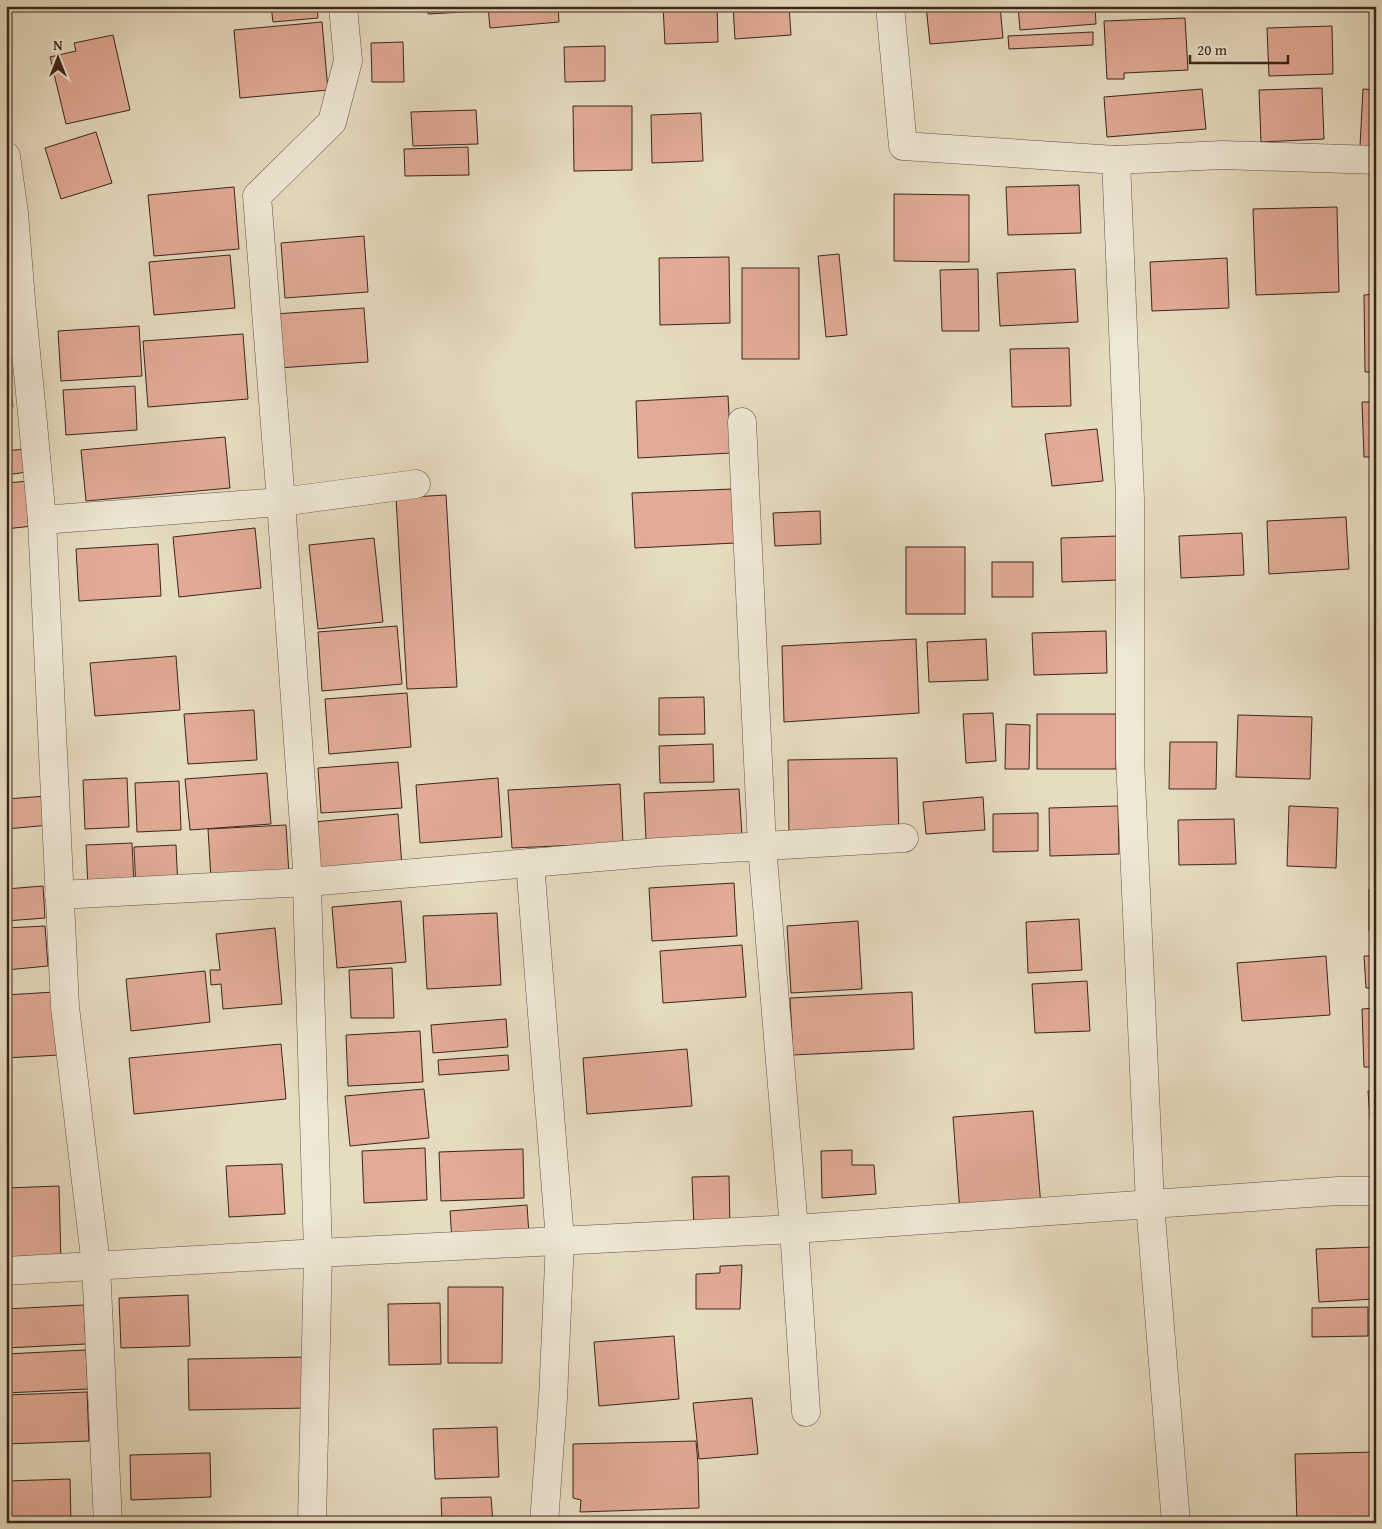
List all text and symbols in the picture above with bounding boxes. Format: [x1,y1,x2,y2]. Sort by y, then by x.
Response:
north arrow [32,32,82,82]
scale bar [1190,32,1287,64]
text: N [53,35,63,55]
text: 20 m [1197,39,1228,60]

